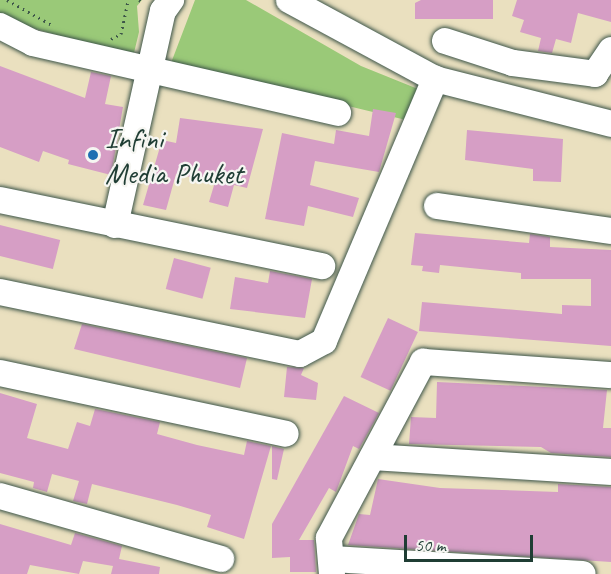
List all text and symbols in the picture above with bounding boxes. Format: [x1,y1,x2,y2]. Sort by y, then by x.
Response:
place label: Infini Media Phuket [105,120,243,190]
marker: Infini Media Phuket [86,148,100,162]
scale bar [407,523,536,561]
text: 50 m [415,534,446,556]

